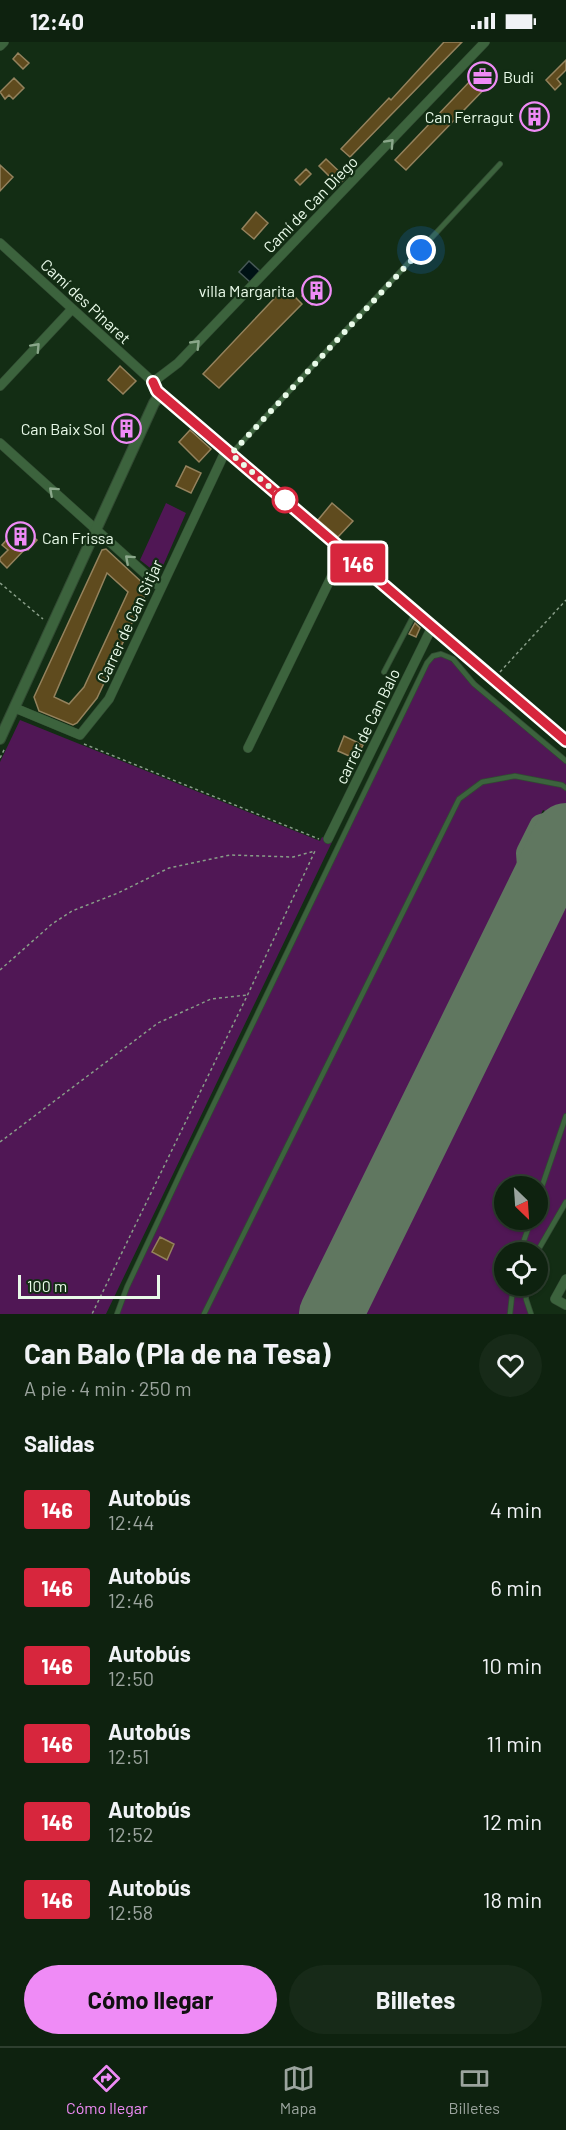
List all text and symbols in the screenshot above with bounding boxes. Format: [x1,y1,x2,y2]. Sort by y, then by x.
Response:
text: 12:40 [30,8,84,34]
office icon: Budi [466,60,498,92]
place label: Budi [503,67,534,86]
building icon: Can Ferragut [519,100,551,132]
place label: Can Ferragut [425,107,514,126]
one-way arrow [383,139,394,149]
street label: Camí de Can Diego [259,152,361,256]
your location [406,235,436,265]
street label: Camí des Pinaret [37,255,135,347]
building icon: villa Margarita [300,274,332,306]
place label: villa Margarita [199,281,295,300]
one-way arrow [189,340,200,351]
one-way arrow [29,344,40,354]
building icon: Can Baix Sol [110,412,142,444]
place label: Can Baix Sol [21,419,105,438]
one-way arrow [49,487,60,498]
unlabelled marker [272,487,298,513]
building icon: Can Frissa [5,521,37,553]
place label: Can Frissa [42,528,114,547]
line badge: 146 [324,544,392,582]
text: 146 [342,551,374,576]
one-way arrow [125,555,136,566]
street label: Carrer de Can Sitjar [92,556,166,686]
street label: carrer de Can Balo [331,665,403,787]
north arrow [494,1176,548,1230]
map controls [494,1176,548,1296]
button: locate [494,1242,548,1296]
scale bar [18,1272,160,1300]
text: 100 m [27,1276,67,1295]
button: heart [479,1334,542,1397]
text: Can Balo (Pla de na Tesa) [24,1336,331,1370]
text: A pie · 4 min · 250 m [24,1376,192,1400]
text: Salidas [24,1430,95,1456]
text: Autobús [108,1484,191,1510]
text: 4 min [490,1496,542,1522]
text: 146 [41,1497,73,1522]
text: 12:44 [108,1510,155,1534]
text: Autobús [108,1562,191,1588]
text: 6 min [491,1574,542,1600]
text: 146 [41,1575,73,1600]
text: 12:46 [108,1588,154,1612]
text: Autobús [108,1640,191,1666]
text: 10 min [482,1652,542,1678]
text: 146 [41,1653,73,1678]
text: 12:50 [108,1666,154,1690]
text: Autobús [108,1718,191,1744]
text: 11 min [486,1730,542,1756]
text: 146 [41,1731,73,1756]
text: 12:51 [108,1744,149,1768]
text: Autobús [108,1796,191,1822]
text: 12 min [482,1808,542,1834]
text: 146 [41,1809,73,1834]
text: 12:52 [108,1822,154,1846]
text: Autobús [108,1874,191,1900]
text: 18 min [483,1886,542,1912]
text: 146 [41,1887,73,1912]
text: 12:58 [108,1900,153,1924]
button: Cómo llegar [24,1965,277,2034]
button: Billetes [289,1965,542,2034]
tab: Cómo llegar [66,2062,148,2117]
tab: Mapa [280,2062,316,2117]
tab: Billetes [448,2062,500,2117]

